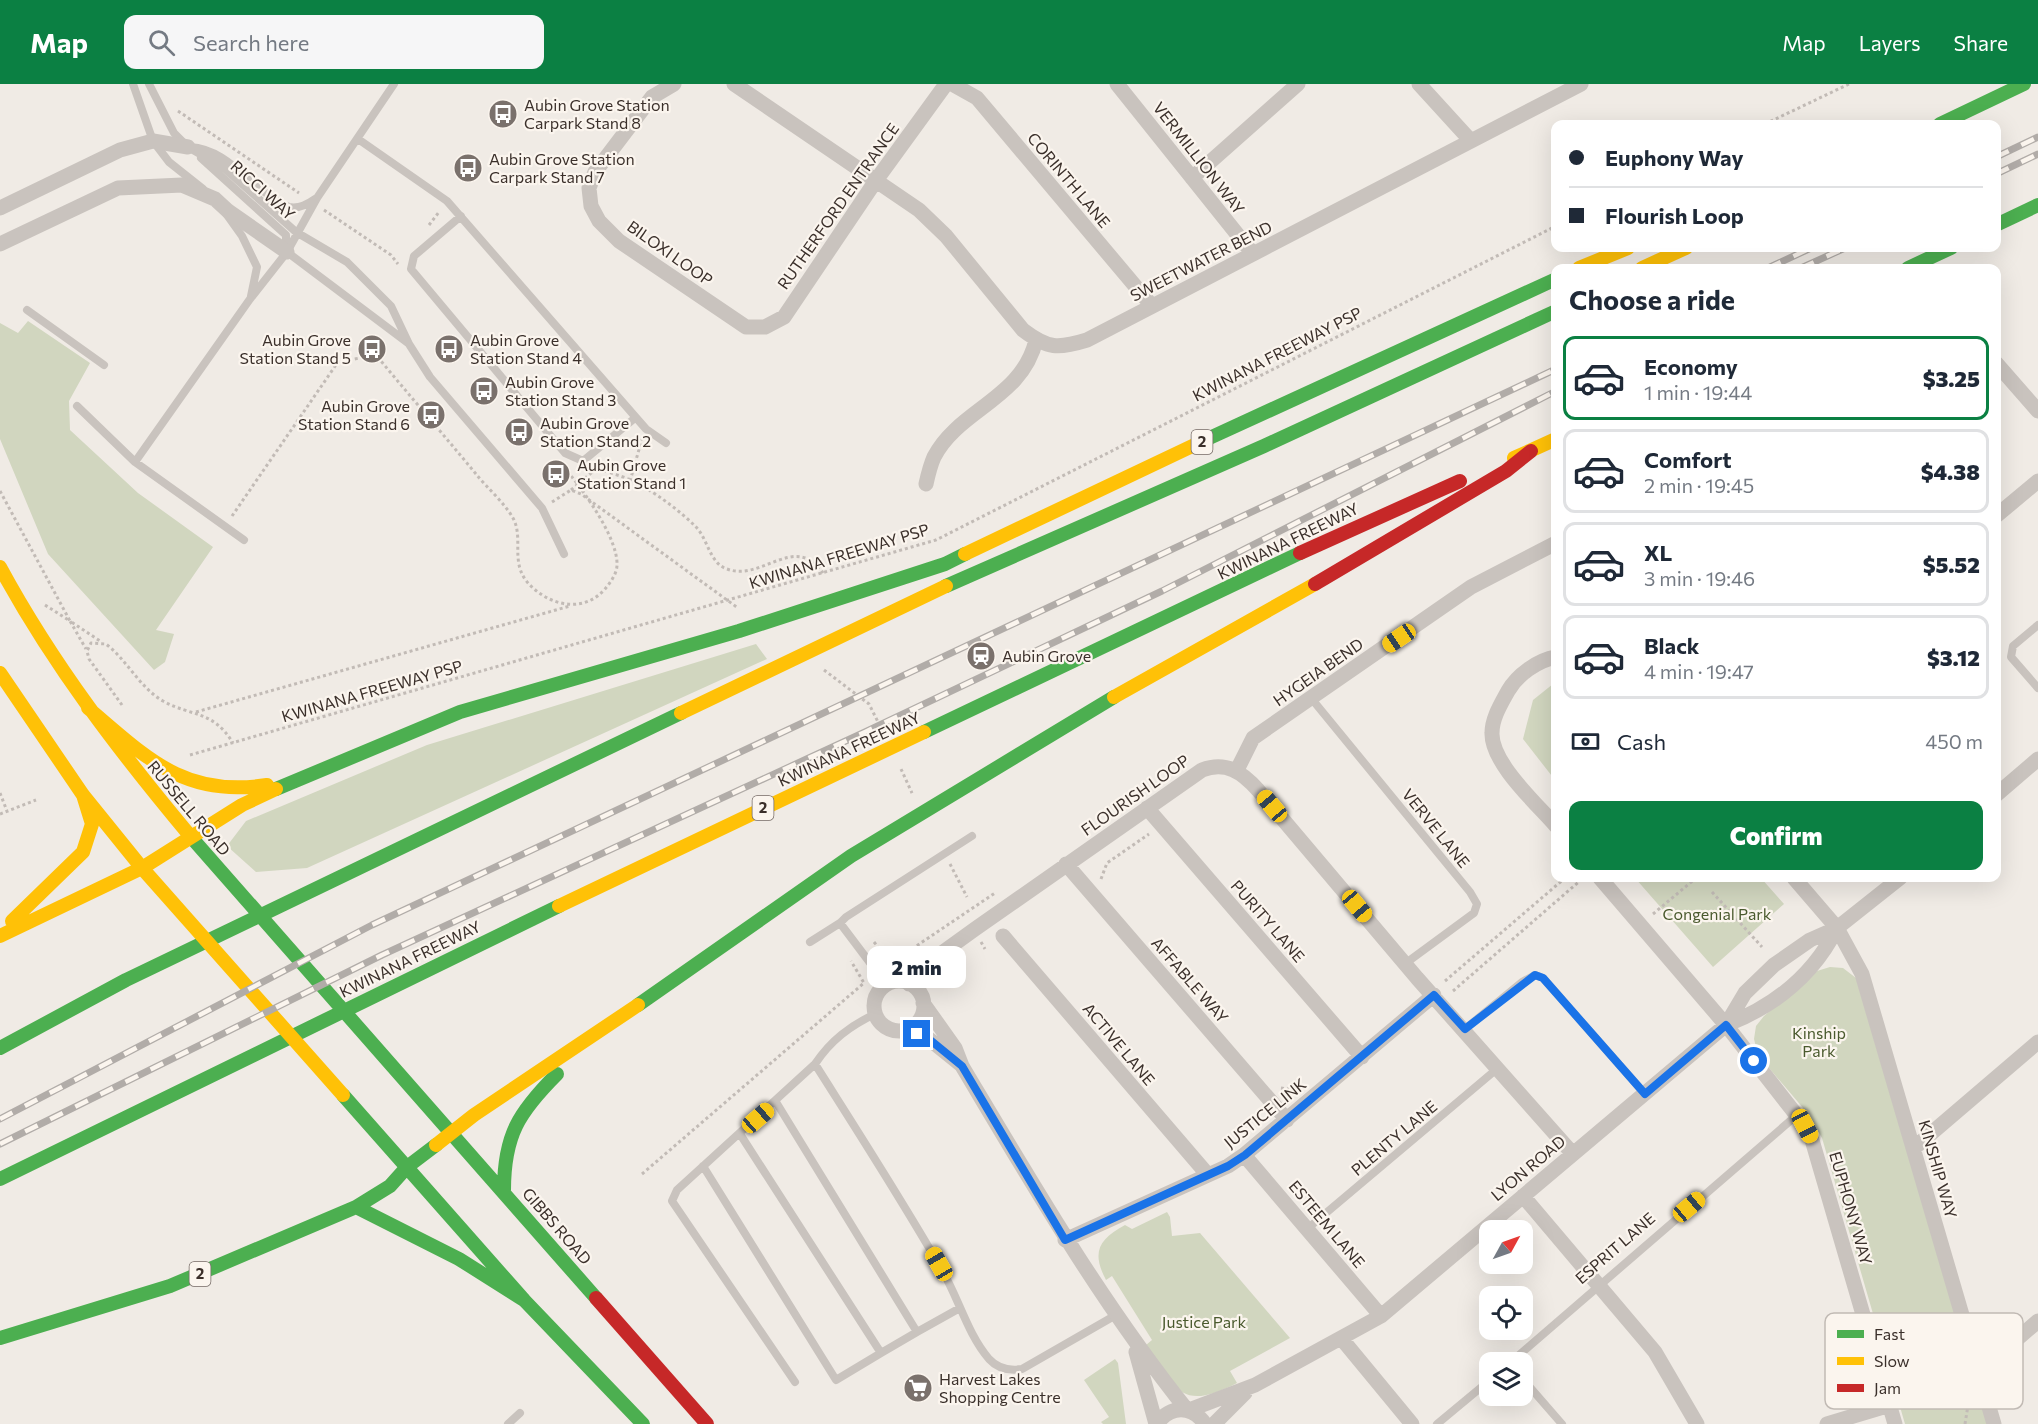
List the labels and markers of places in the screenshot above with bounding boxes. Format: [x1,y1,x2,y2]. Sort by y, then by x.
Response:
place label: Aubin Grove Station Carpark Stand 8 [524,95,670,132]
bus stop icon: Aubin Grove Station Carpark Stand 8 [487,98,519,130]
place label: Aubin Grove Station Carpark Stand 7 [489,149,635,186]
bus stop icon: Aubin Grove Station Carpark Stand 7 [452,152,484,184]
place label: Aubin Grove Station Stand 5 [240,330,351,367]
place label: Aubin Grove Station Stand 4 [470,330,582,367]
bus stop icon: Aubin Grove Station Stand 5 [356,333,388,365]
bus stop icon: Aubin Grove Station Stand 4 [433,333,465,365]
place label: Aubin Grove Station Stand 3 [505,372,616,409]
bus stop icon: Aubin Grove Station Stand 3 [468,375,500,407]
place label: Aubin Grove Station Stand 6 [298,396,410,433]
bus stop icon: Aubin Grove Station Stand 6 [415,399,447,431]
place label: Aubin Grove Station Stand 2 [540,413,651,450]
bus stop icon: Aubin Grove Station Stand 2 [503,416,535,448]
place label: Aubin Grove Station Stand 1 [577,455,686,492]
bus stop icon: Aubin Grove Station Stand 1 [540,458,572,490]
station icon: Aubin Grove [965,640,997,672]
place label: Aubin Grove [1002,646,1091,665]
place label: Harvest Lakes Shopping Centre [939,1369,1061,1406]
supermarket icon: Harvest Lakes Shopping Centre [902,1372,934,1404]

